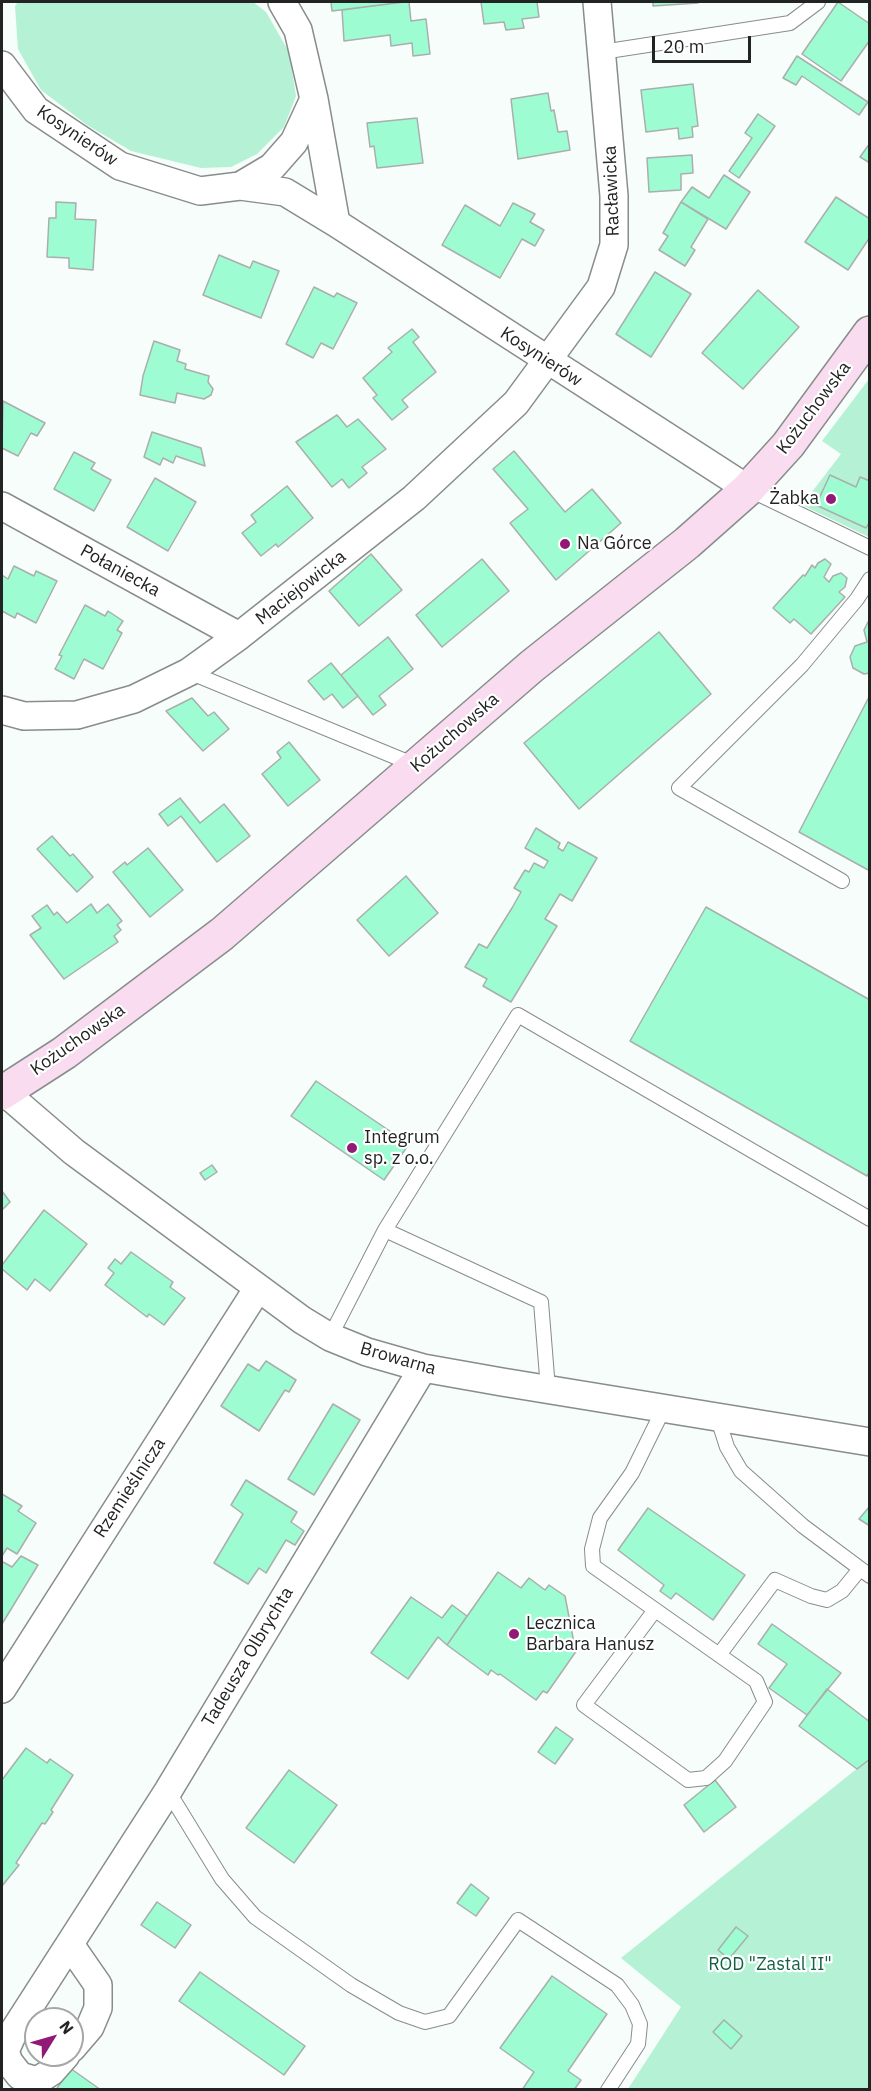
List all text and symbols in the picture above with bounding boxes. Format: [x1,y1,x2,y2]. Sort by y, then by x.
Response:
scale bar [655,24,754,62]
text: 20 m [663,35,705,58]
street label: Kosynierów [32,101,122,171]
street label: Racławicka [600,145,624,237]
street label: Kosynierów [496,323,586,391]
street label: Kożuchowska [772,357,856,459]
place label: Żabka [770,488,819,510]
marker: Żabka [824,492,838,506]
place label: Na Górce [577,533,652,555]
marker: Na Górce [558,537,572,551]
street label: Połaniecka [76,540,164,602]
street label: Maciejowicka [252,546,350,630]
street label: Kożuchowska [406,689,504,777]
street label: Kożuchowska [27,1000,129,1080]
place label: Integrum sp. z o.o. [364,1127,440,1170]
marker: Integrum sp. z o.o. [345,1141,359,1155]
street label: Browarna [358,1338,438,1380]
street label: Rzemieślnicza [90,1434,170,1542]
street label: Tadeusza Olbrychta [198,1583,298,1731]
place label: Lecznica Barbara Hanusz [526,1613,654,1656]
marker: Lecznica Barbara Hanusz [507,1627,521,1641]
park label: ROD "Zastal II" [708,1954,832,1976]
north arrow [24,2007,84,2067]
text: N [55,2017,78,2038]

